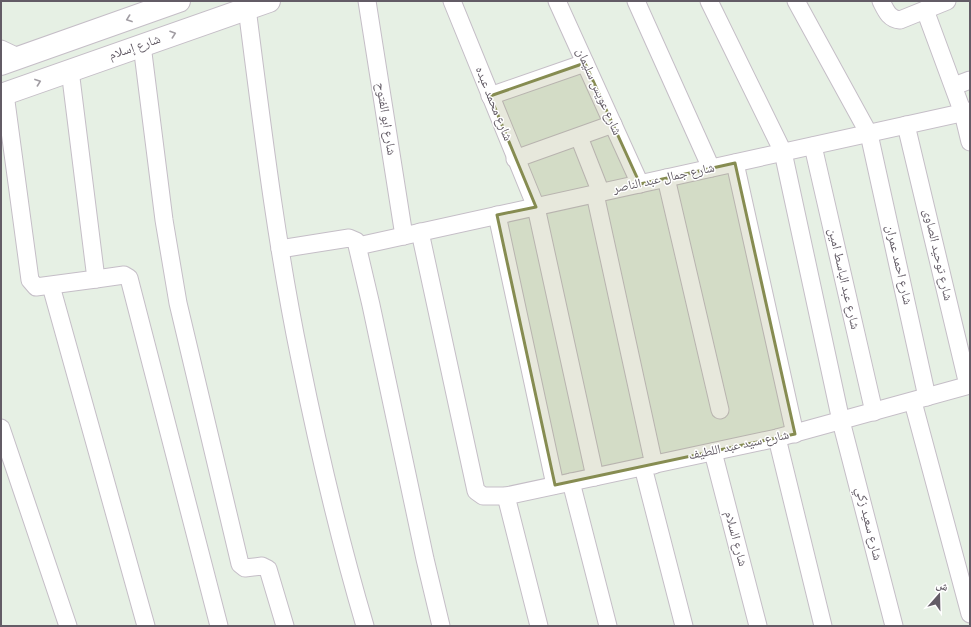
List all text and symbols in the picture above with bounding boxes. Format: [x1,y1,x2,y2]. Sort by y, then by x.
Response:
one-way arrow [126,14,133,22]
one-way arrow [170,31,177,39]
street label: شارع إسلام [107,32,163,64]
street label: شارع عويس سليمان [572,46,624,138]
street label: شارع محمد عبده [471,64,515,144]
one-way arrow [34,78,41,87]
street label: شارع ابو الفتوح [371,81,399,157]
street label: شارع جمال عبد الناصر [611,160,716,198]
street label: شارع توحيد الصاوى [919,207,955,303]
street label: شارع احمد عمران [881,223,915,307]
street label: شارع عبد الباسط امين [824,227,862,331]
street label: شارع سيد عبد اللطيف [687,428,791,464]
street label: شارع سعيد زكي [850,486,885,563]
street label: شارع السلام [720,510,750,568]
north arrow [919,575,959,615]
text: ش [934,578,950,595]

